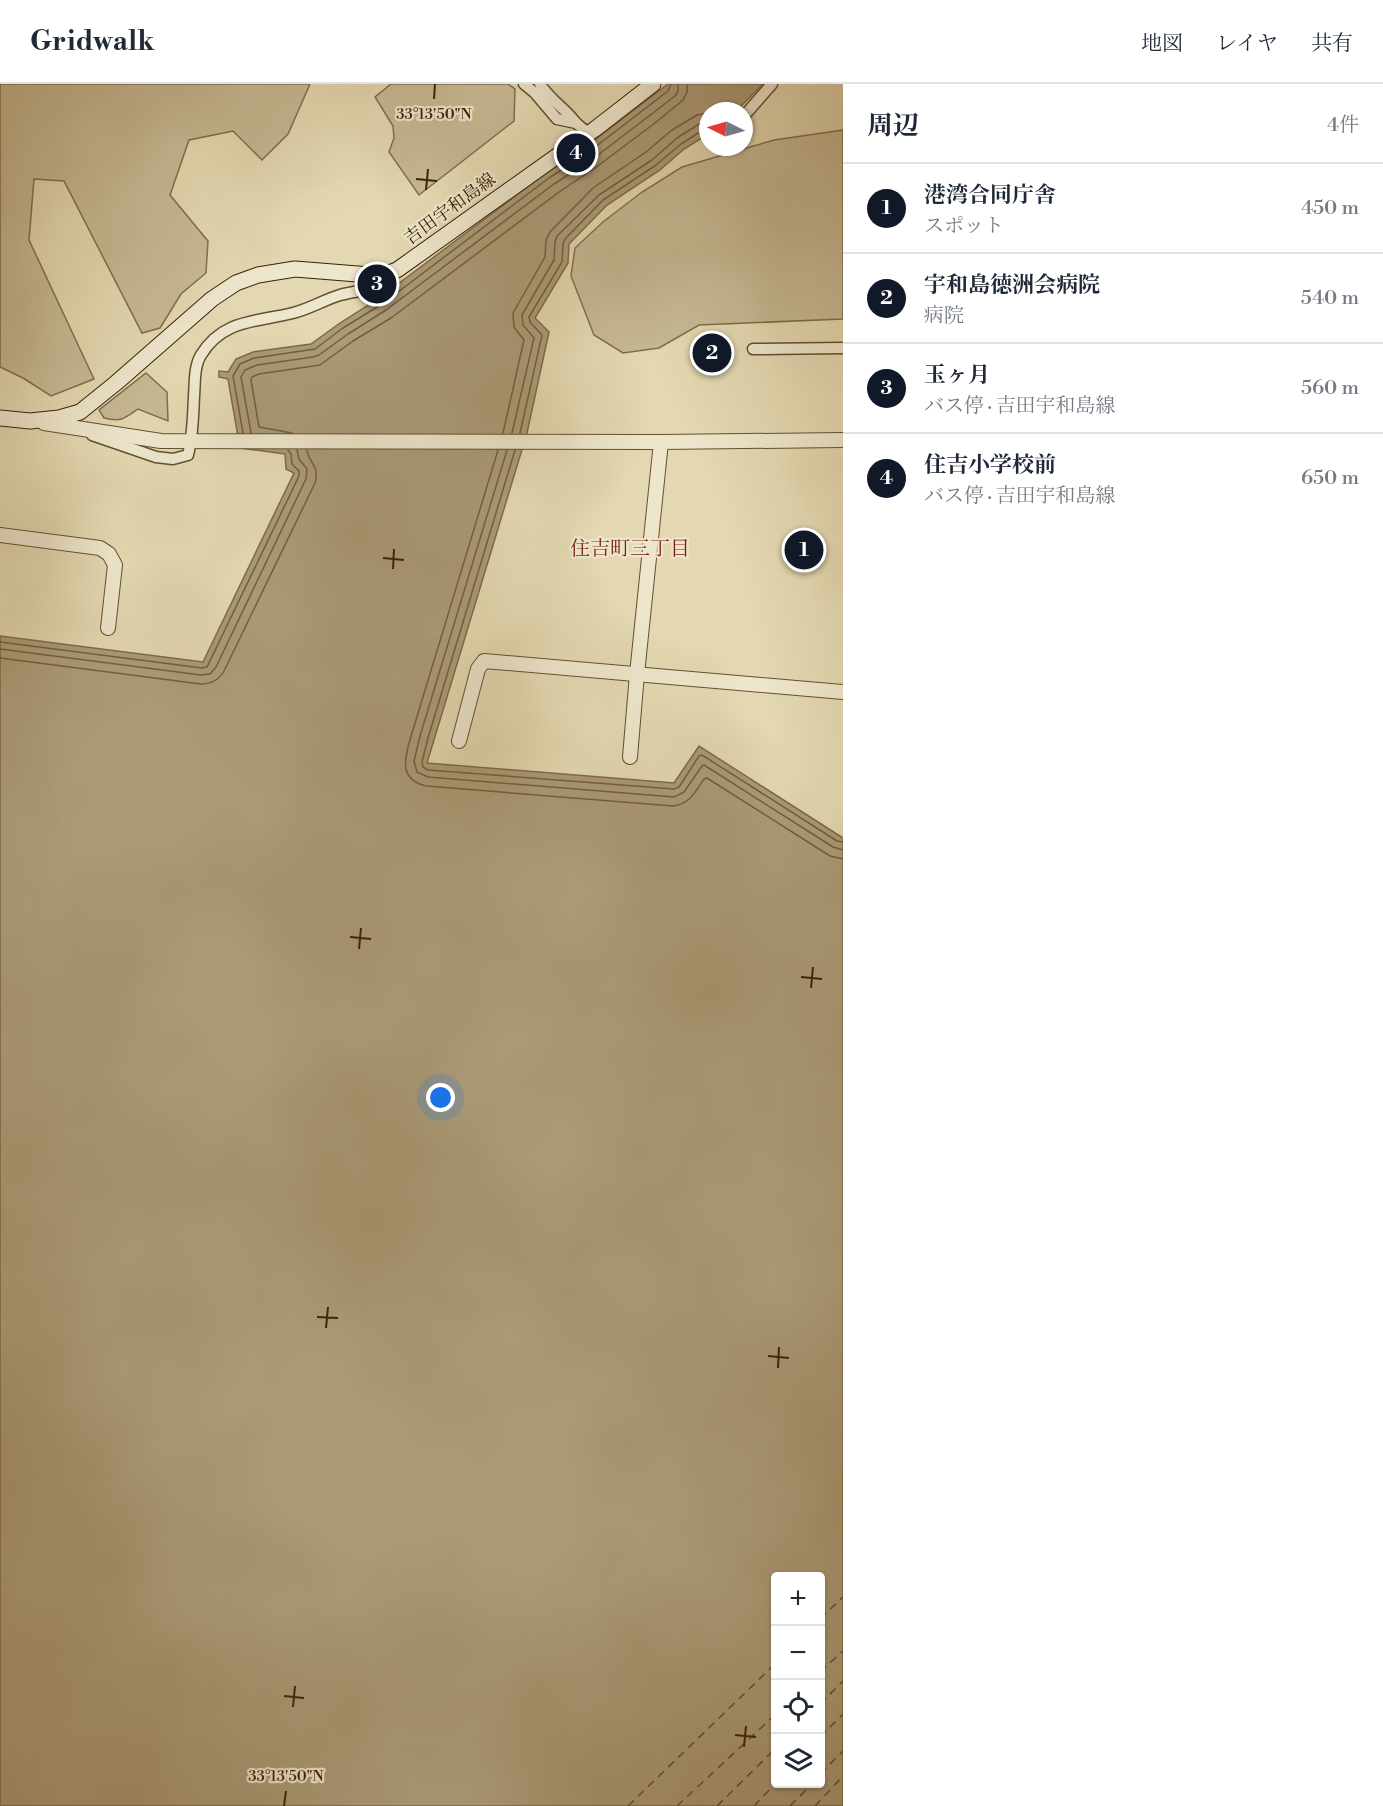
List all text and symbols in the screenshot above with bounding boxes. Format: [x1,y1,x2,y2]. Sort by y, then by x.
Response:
text: Gridwalk [30,24,154,59]
text: 地図 [1141,31,1183,57]
text: レイヤ [1216,31,1278,57]
text: 共有 [1311,31,1353,57]
north arrow [699,102,753,156]
text: 33°13'50"N [396,105,472,124]
text: 周辺 [867,110,919,142]
text: 4件 [1327,113,1359,138]
pin: 4 [556,130,596,176]
street label: 吉田宇和島線 [400,168,500,250]
text: 港湾合同庁舎 [924,182,1056,209]
text: 1 [882,196,891,221]
text: 450 m [1301,196,1359,221]
text: スポット [924,214,1004,239]
pin: 3 [358,262,397,306]
text: 宇和島徳洲会病院 [924,272,1100,299]
text: 2 [880,286,893,311]
text: 540 m [1301,286,1359,311]
text: 病院 [924,304,964,329]
pin: 2 [692,330,732,376]
text: 玉ヶ月 [924,362,990,389]
text: 3 [880,376,893,401]
text: 560 m [1301,376,1359,401]
text: バス停 · 吉田宇和島線 [924,394,1116,419]
text: 住吉小学校前 [924,452,1056,479]
text: 4 [880,466,893,491]
text: 650 m [1301,466,1359,491]
text: バス停 · 吉田宇和島線 [924,484,1116,509]
pin: 1 [784,528,824,572]
district label: 住吉町三丁目 [570,537,690,562]
your location [426,1083,455,1112]
map controls [771,1572,825,1788]
button: + [771,1572,825,1626]
button: − [771,1626,825,1680]
button: locate [771,1680,825,1734]
button: layers [771,1734,825,1788]
text: 33°13'50"N [248,1767,324,1786]

